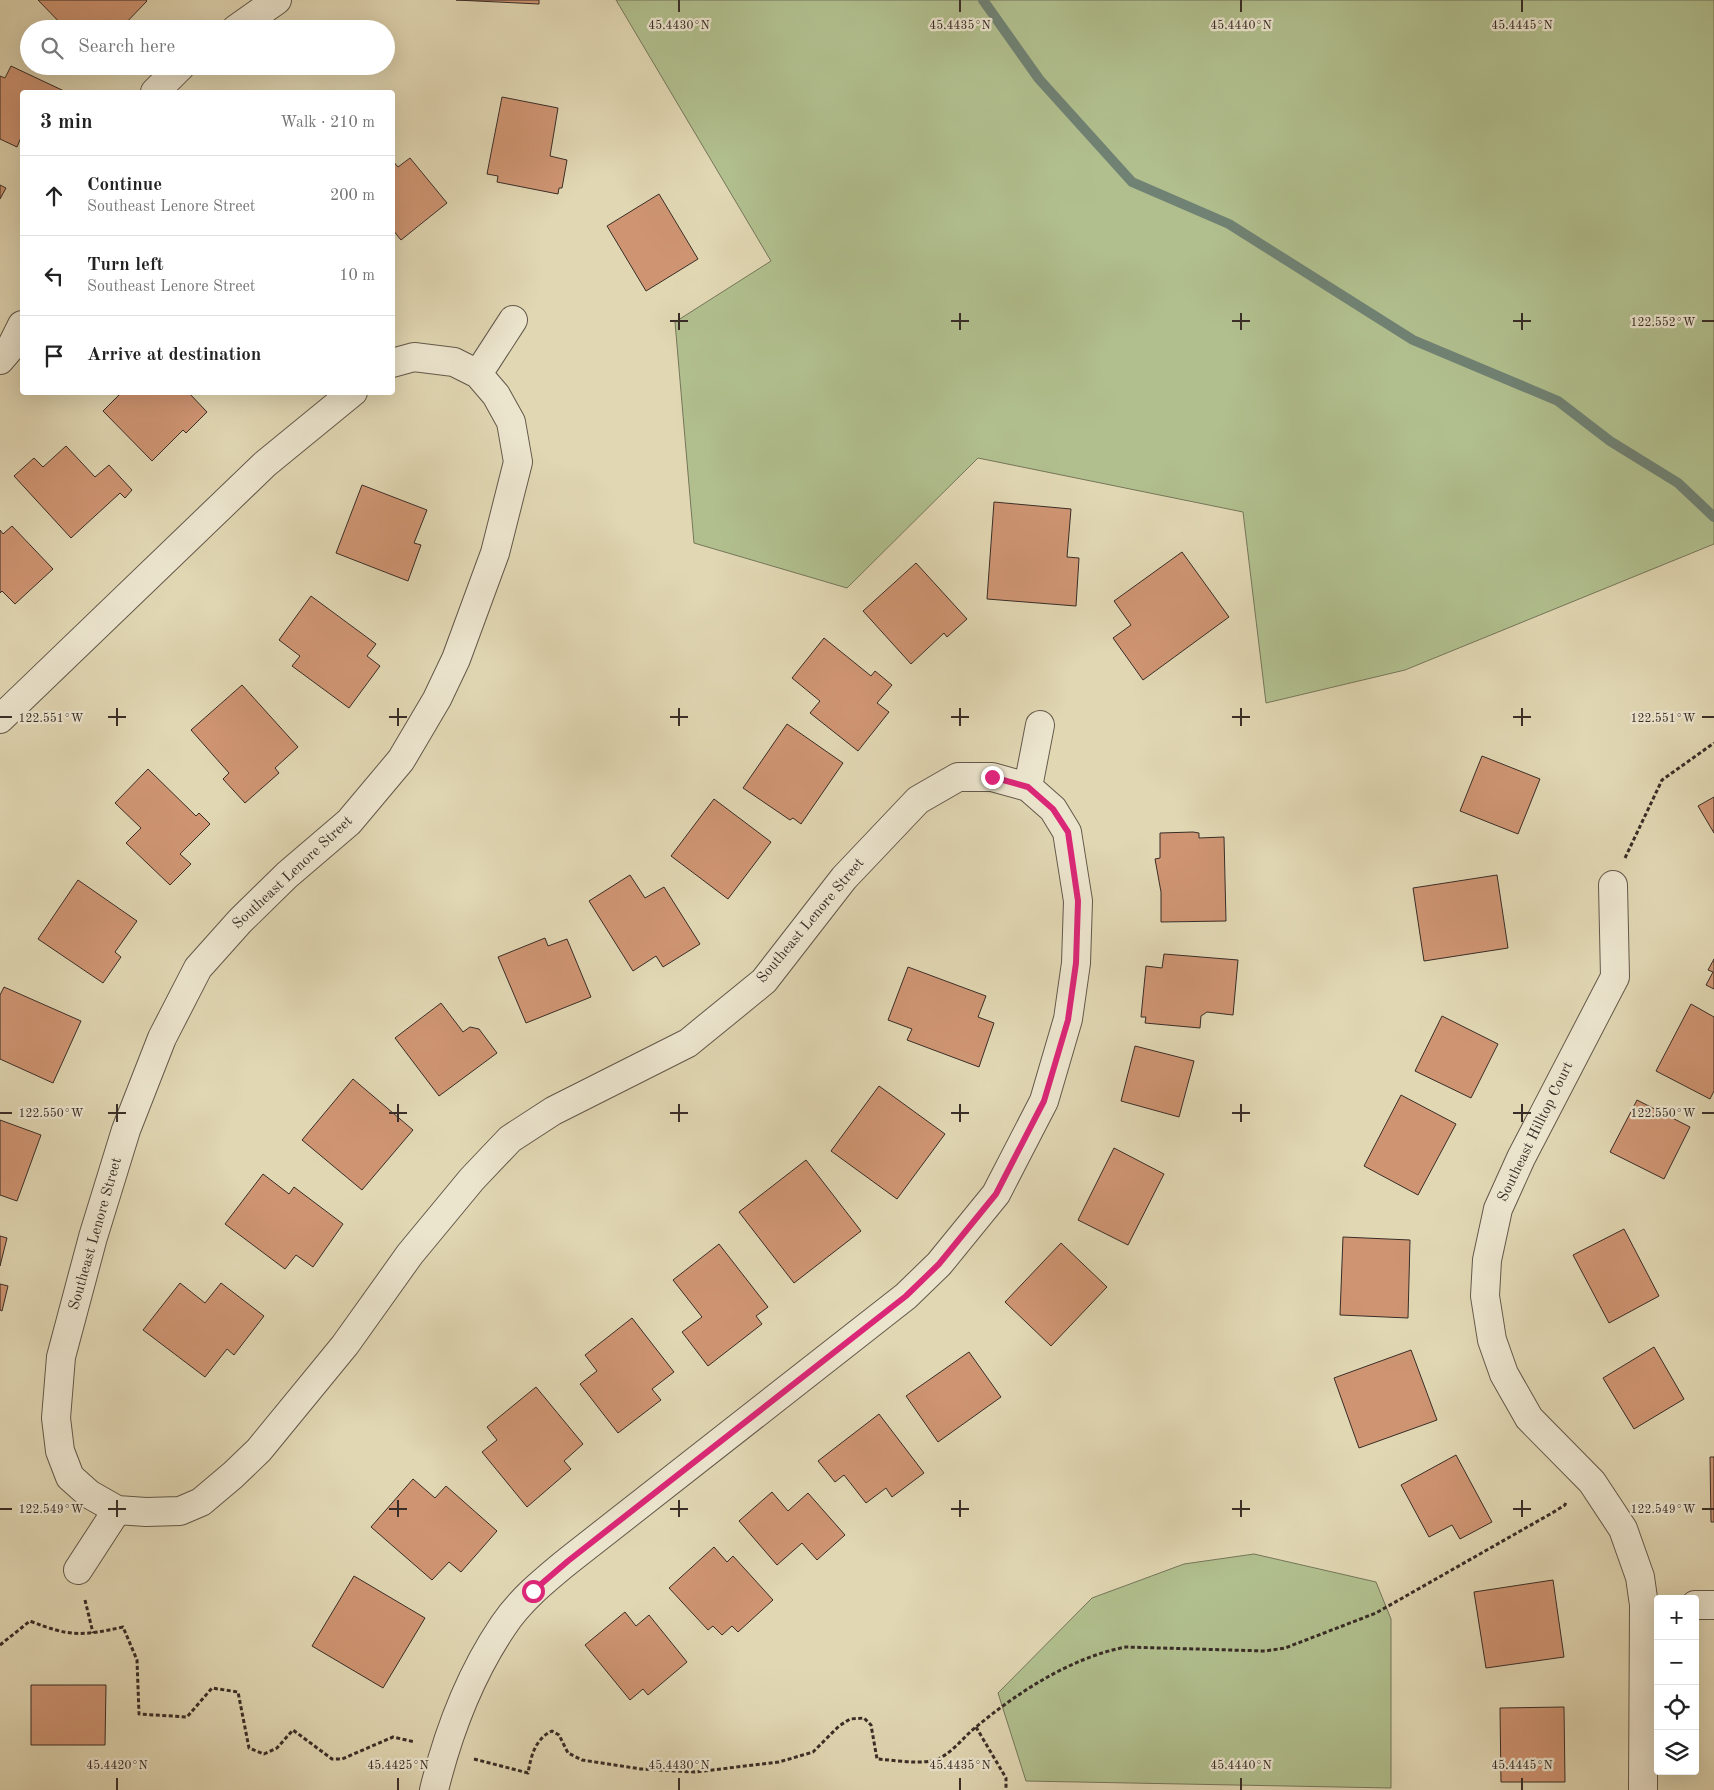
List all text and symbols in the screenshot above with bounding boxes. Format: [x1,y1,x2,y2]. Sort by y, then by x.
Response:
text: 45.4430°N [648,19,710,32]
text: 45.4435°N [929,19,991,32]
text: 45.4440°N [1210,19,1272,32]
text: 45.4445°N [1491,19,1553,32]
search box [20,20,395,75]
icon: search [38,34,66,62]
text: Search here [78,38,175,57]
text: 3 min [40,112,93,133]
text: Walk · 210 m [280,115,375,131]
text: Continue [87,176,162,195]
icon: ahead [40,182,68,210]
text: 200 m [330,188,375,204]
text: Southeast Lenore Street [87,199,255,215]
text: Turn left [87,256,164,275]
icon: left [40,262,68,290]
text: 10 m [339,268,375,284]
text: Southeast Lenore Street [87,279,255,295]
text: 122.552°W [1631,316,1696,329]
icon: arrive [40,342,68,370]
text: Arrive at destination [87,346,261,365]
text: 122.551°W [19,712,84,725]
text: 122.551°W [1631,712,1696,725]
route end [981,766,1004,789]
street label: Southeast Lenore Street [230,814,356,932]
street label: Southeast Lenore Street [754,856,868,986]
street label: Southeast Hilltop Court [1496,1060,1576,1204]
text: 122.550°W [19,1107,84,1120]
text: 122.550°W [1631,1107,1696,1120]
street label: Southeast Lenore Street [67,1156,125,1312]
text: 122.549°W [19,1503,84,1516]
text: 122.549°W [1631,1503,1696,1516]
route start [522,1580,545,1603]
map controls [1654,1595,1699,1775]
button: + [1654,1595,1699,1640]
button: − [1654,1640,1699,1685]
button: locate [1654,1685,1699,1730]
button: layers [1654,1730,1699,1775]
text: 45.4420°N [86,1759,148,1772]
text: 45.4425°N [367,1759,429,1772]
text: 45.4430°N [648,1759,710,1772]
text: 45.4435°N [929,1759,991,1772]
text: 45.4440°N [1210,1759,1272,1772]
text: 45.4445°N [1491,1759,1553,1772]

